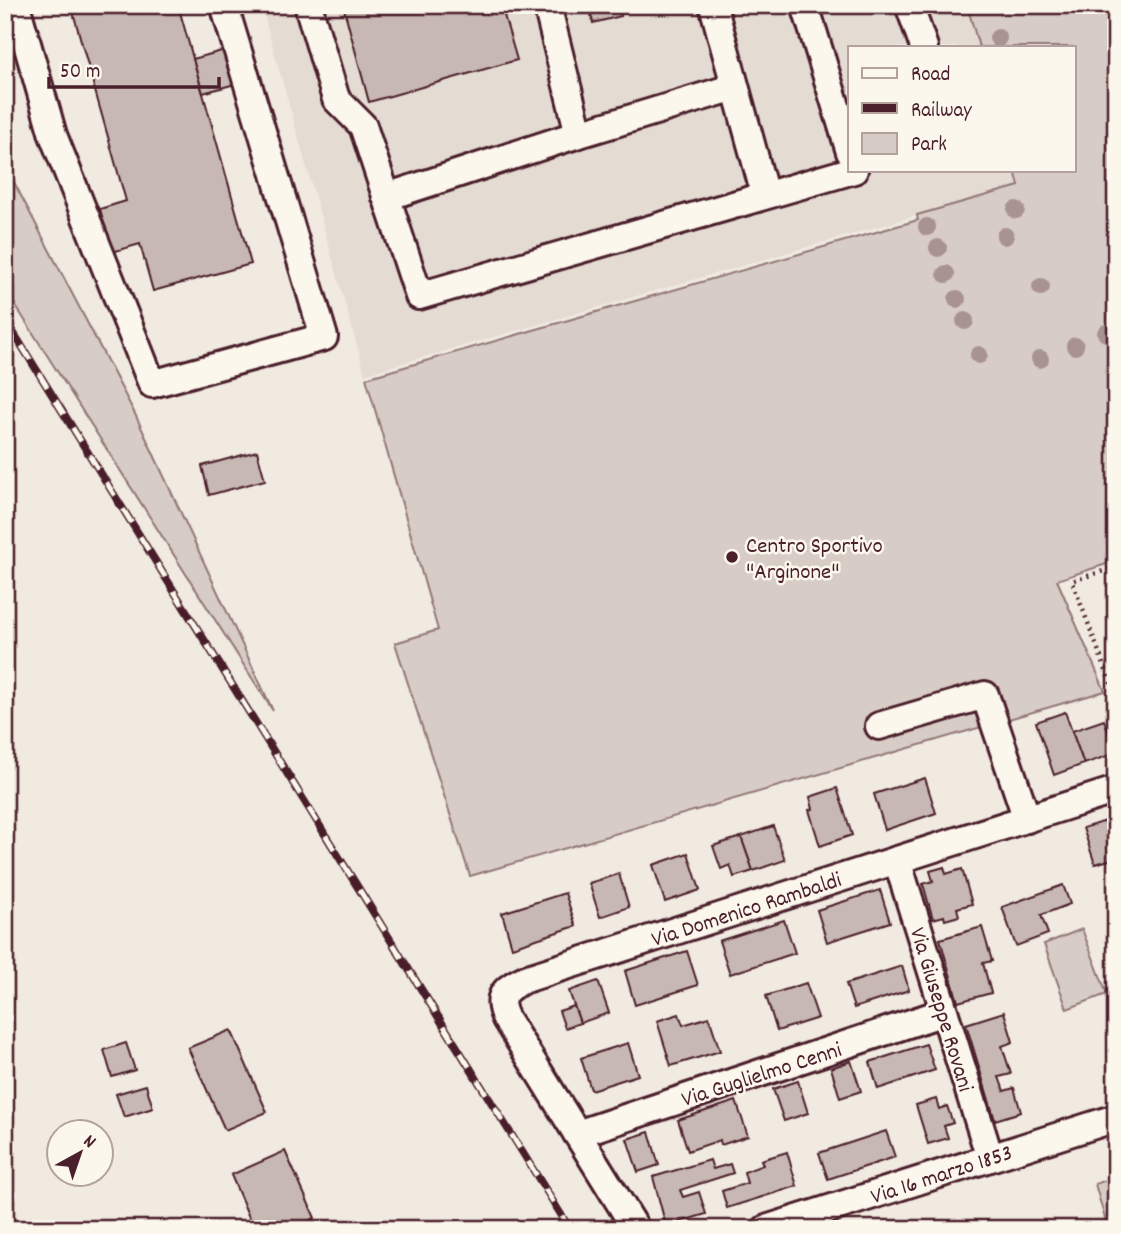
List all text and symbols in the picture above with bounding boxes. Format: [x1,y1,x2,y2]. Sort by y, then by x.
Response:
scale bar [49,46,219,90]
legend [848,46,1076,172]
text: 50 m [60,58,100,88]
text: Road [911,61,950,91]
text: Railway [911,97,972,127]
text: Park [911,131,947,161]
place label: Centro Sportivo "Arginone" [746,531,883,590]
marker: Centro Sportivo "Arginone" [724,549,740,565]
street label: Via Domenico Rambaldi [648,865,846,958]
street label: Via Giuseppe Rovani [899,924,980,1096]
street label: Via Guglielmo Cenni [678,1035,846,1118]
north arrow [46,1118,116,1188]
text: N [76,1129,101,1156]
street label: Via 16 marzo 1853 [867,1138,1017,1215]

